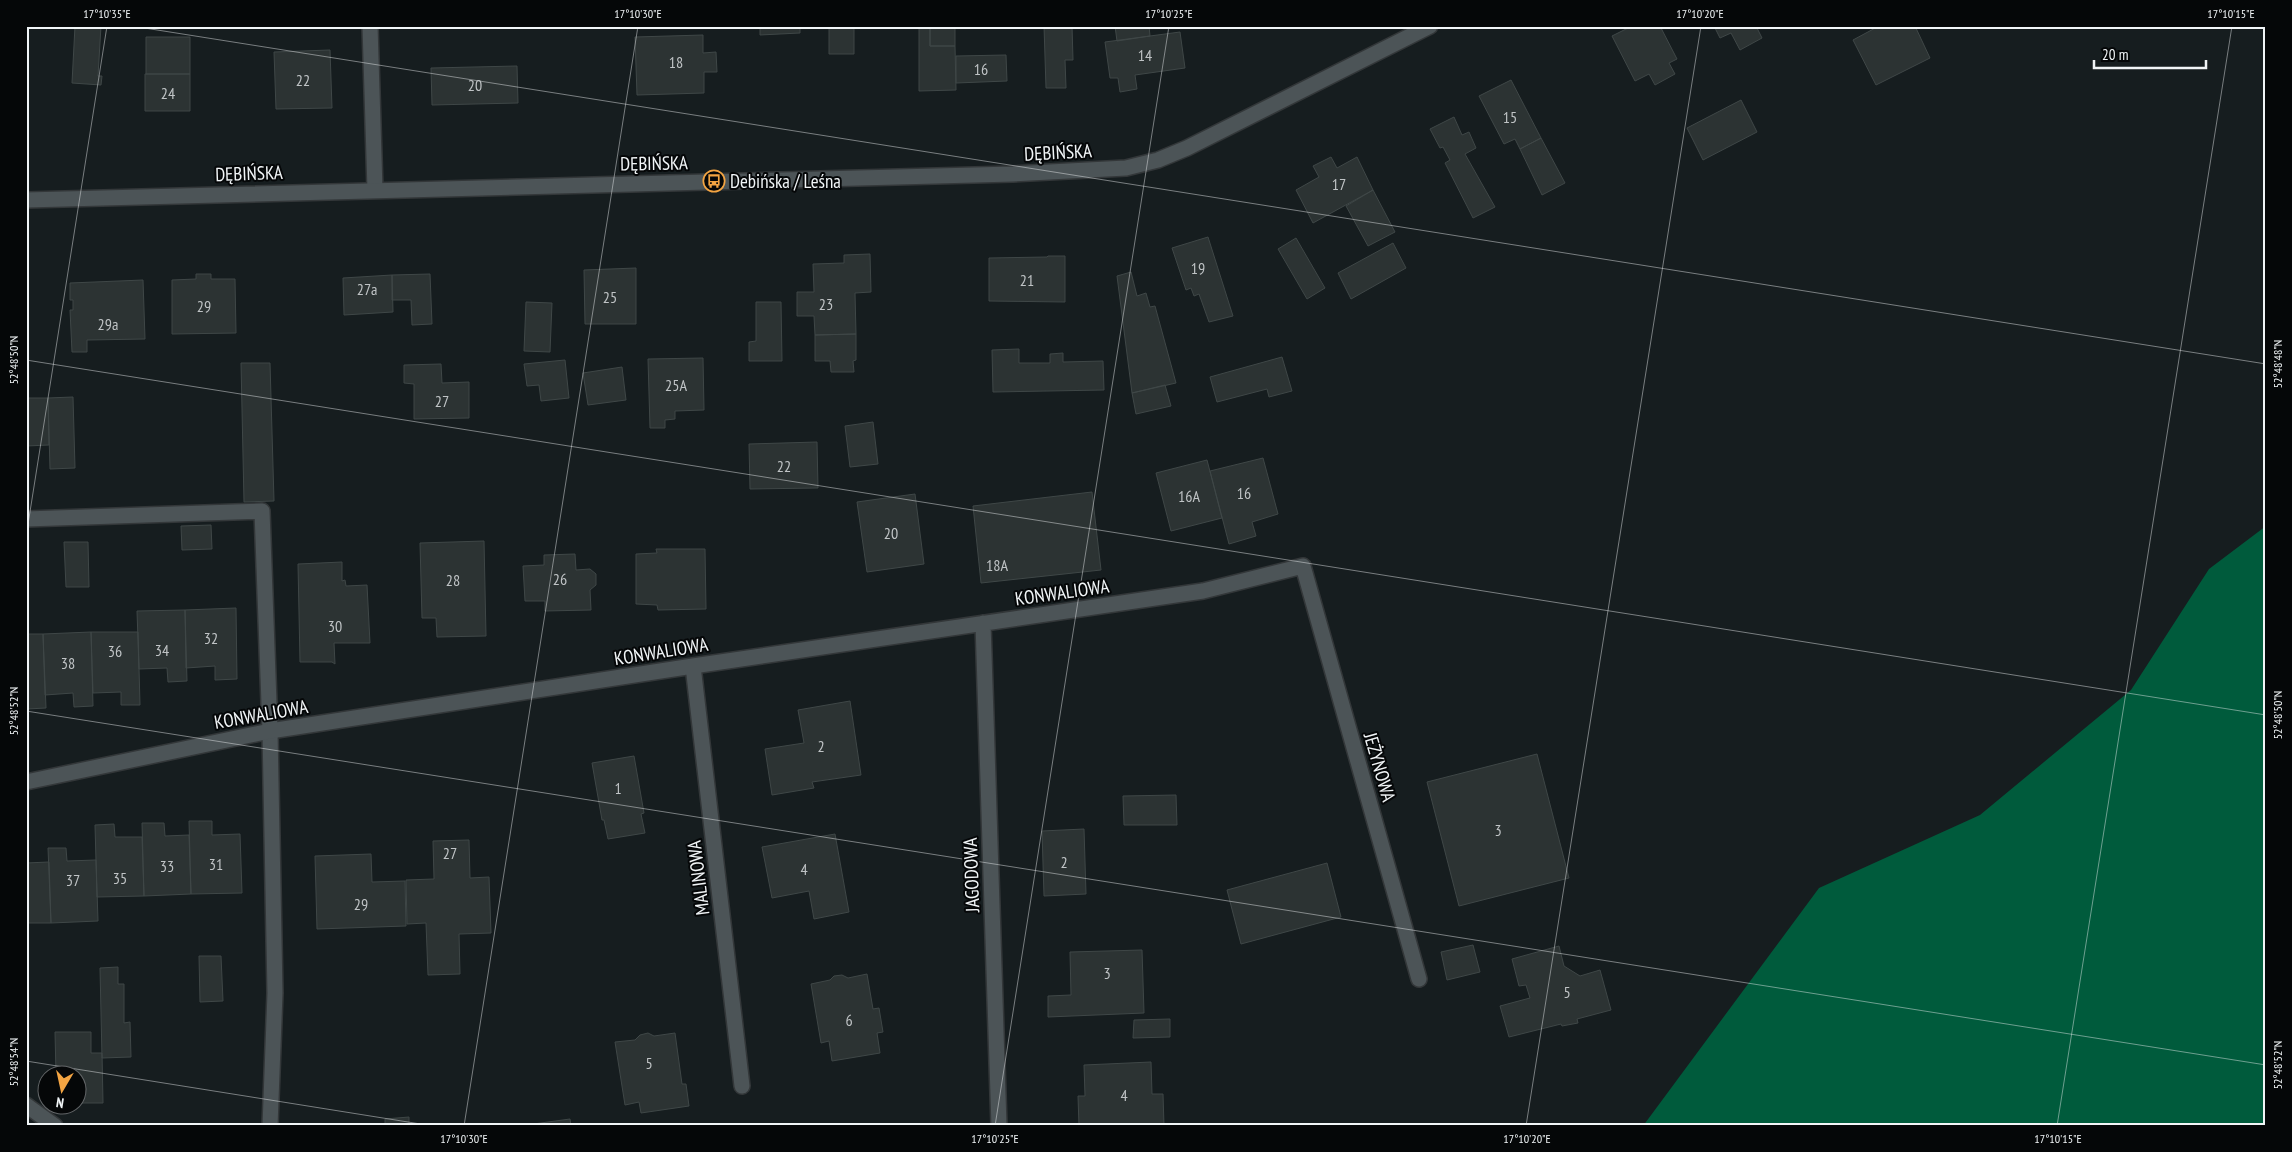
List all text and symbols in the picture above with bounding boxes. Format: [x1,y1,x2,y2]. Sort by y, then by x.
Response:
text: 17°10'35"E [83,6,131,21]
text: 17°10'30"E [614,6,662,21]
text: 17°10'25"E [1145,6,1193,21]
text: 17°10'20"E [1676,6,1724,21]
text: 17°10'15"E [2207,6,2255,21]
scale bar [2094,38,2207,70]
house number: 14 [1138,45,1152,65]
text: 20 m [2102,45,2128,64]
house number: 18 [669,52,683,72]
house number: 16 [974,59,988,79]
house number: 22 [296,70,310,90]
house number: 20 [468,75,482,95]
house number: 24 [161,83,175,103]
house number: 15 [1503,107,1517,127]
street label: DĘBIŃSKA [1024,138,1092,166]
street label: DĘBIŃSKA [620,150,688,176]
street label: DĘBIŃSKA [215,160,283,186]
bus stop icon: Debińska / Leśna [702,169,726,193]
place label: Debińska / Leśna [730,169,841,193]
house number: 17 [1332,174,1346,194]
house number: 19 [1191,258,1205,278]
house number: 21 [1020,270,1034,290]
house number: 27a [357,279,377,299]
house number: 25 [603,287,617,307]
house number: 23 [819,294,833,314]
house number: 29 [197,296,211,316]
house number: 29a [98,314,118,334]
text: 52°48'50"N [6,336,21,384]
text: 52°48'48"N [2270,340,2285,388]
house number: 25A [665,375,687,395]
house number: 27 [435,391,449,411]
house number: 22 [777,456,791,476]
house number: 16 [1237,483,1251,503]
house number: 16A [1178,486,1200,506]
house number: 20 [884,523,898,543]
house number: 18A [986,555,1008,575]
house number: 26 [553,569,567,589]
house number: 28 [446,570,460,590]
street label: KONWALIOWA [1013,574,1111,610]
house number: 30 [328,616,342,636]
house number: 32 [204,628,218,648]
street label: KONWALIOWA [612,632,710,670]
house number: 34 [155,640,169,660]
house number: 36 [108,641,122,661]
house number: 38 [61,653,75,673]
text: 52°48'52"N [6,687,21,735]
text: 52°48'50"N [2270,691,2285,739]
street label: KONWALIOWA [212,694,310,734]
street label: JEŻYNOWA [1358,729,1401,804]
house number: 2 [817,736,825,756]
house number: 1 [614,778,622,798]
house number: 3 [1494,820,1502,840]
street label: JAGODOWA [958,837,984,914]
street label: MALINOWA [682,839,714,917]
house number: 27 [443,843,457,863]
house number: 2 [1060,852,1068,872]
house number: 31 [209,854,223,874]
house number: 33 [160,856,174,876]
house number: 4 [800,859,808,879]
house number: 35 [113,868,127,888]
house number: 37 [66,870,80,890]
house number: 29 [354,894,368,914]
house number: 3 [1103,963,1111,983]
house number: 5 [1563,982,1571,1002]
house number: 6 [845,1010,853,1030]
text: 52°48'54"N [6,1038,21,1086]
text: 52°48'52"N [2270,1041,2285,1089]
house number: 5 [645,1053,653,1073]
north arrow [38,1064,88,1114]
house number: 4 [1120,1085,1128,1105]
text: N [55,1093,65,1112]
text: 17°10'30"E [440,1131,488,1146]
text: 17°10'25"E [971,1131,1019,1146]
text: 17°10'20"E [1503,1131,1551,1146]
text: 17°10'15"E [2034,1131,2082,1146]

